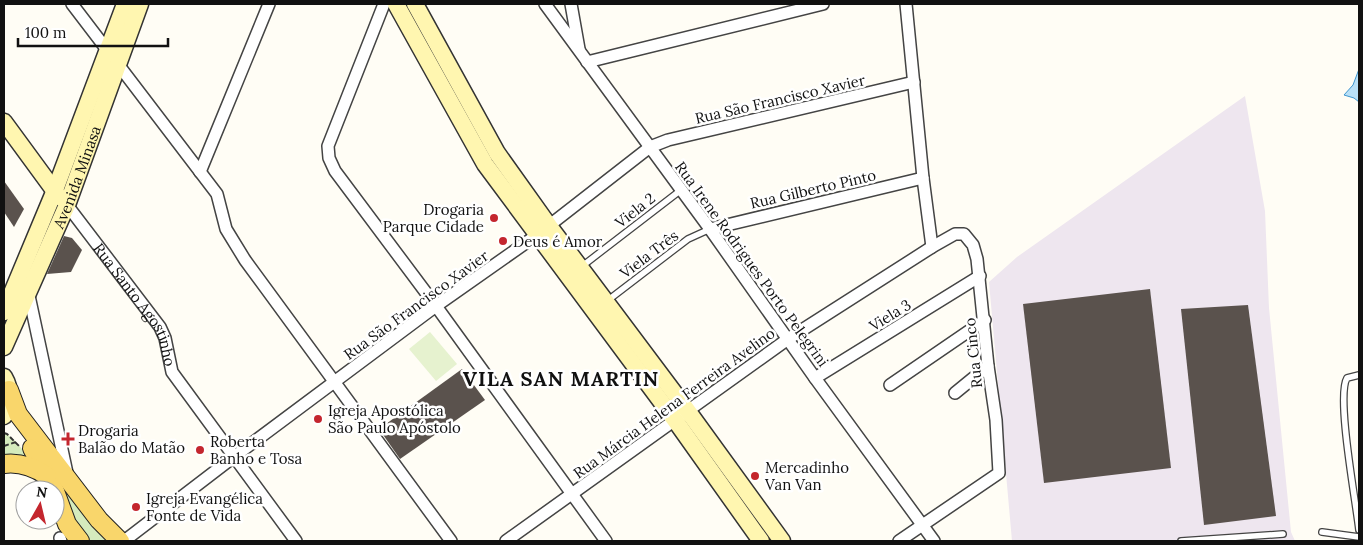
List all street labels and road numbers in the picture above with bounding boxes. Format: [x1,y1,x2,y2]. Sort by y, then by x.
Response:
street label: Rua São Francisco Xavier [693,70,867,128]
street label: Avenida Minasa [48,123,105,232]
street label: Rua Irene Rodrigues Porto Pelegrini [671,158,833,370]
street label: Rua Gilberto Pinto [748,165,878,213]
street label: Viela 2 [610,188,659,232]
street label: Viela Três [615,226,682,283]
street label: Rua Santo Agostinho [90,239,180,368]
street label: Rua São Francisco Xavier [340,246,492,364]
street label: Viela 3 [865,295,915,336]
street label: Rua Cinco [960,317,986,389]
street label: Rua Márcia Helena Ferreira Avelino [569,323,779,483]

